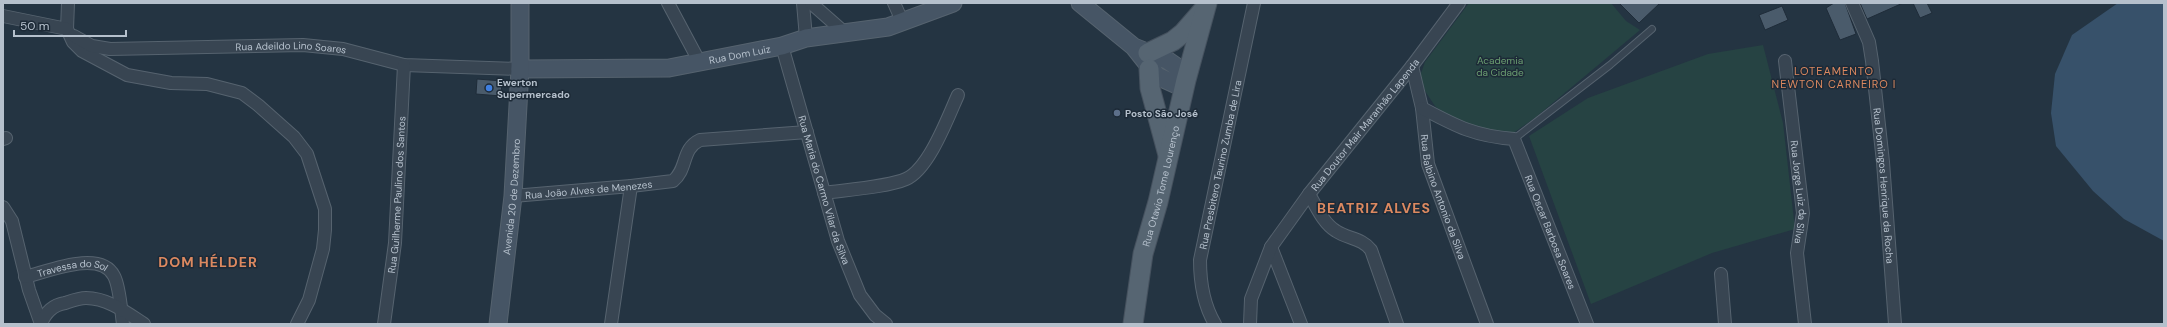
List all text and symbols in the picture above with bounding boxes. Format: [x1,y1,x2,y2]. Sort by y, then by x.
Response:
scale bar [14,12,126,38]
text: 50 m [20,18,49,34]
street label: Rua Adeildo Lino Soares [235,38,348,56]
street label: Rua Dom Luiz [708,42,772,67]
park label: Academia da Cidade [1476,54,1524,79]
street label: Rua Doutor Mair Maranhão Lapenda [1308,56,1422,193]
district label: LOTEAMENTO NEWTON CARNEIRO I [1772,64,1896,91]
place label: Ewerton Supermercado [497,76,570,101]
street label: Rua Presbitero Taurino Zumba de Lira [1196,79,1244,250]
marker: Ewerton Supermercado [484,83,494,93]
place label: Posto São José [1125,107,1198,120]
street label: Rua Domingos Henrique da Rocha [1871,107,1897,264]
marker: Posto São José [1112,108,1122,118]
street label: Rua Maria do Carmo Vilar da Silva [796,114,853,266]
street label: Rua Guilherme Paulino dos Santos [384,116,408,274]
street label: Rua Otavio Tome Lourenço [1139,124,1182,248]
street label: Rua Balbino Antonio da Silva [1418,134,1469,261]
street label: Avenida 20 de Dezembro [500,138,523,256]
street label: Rua Jorge Luiz da Silva [1788,140,1810,245]
street label: Rua Oscar Barbosa Soares [1522,173,1579,291]
street label: Rua João Alves de Menezes [525,177,653,201]
district label: BEATRIZ ALVES [1317,199,1431,217]
district label: DOM HÉLDER [158,253,258,271]
street label: Travessa do Sol [36,257,111,280]

